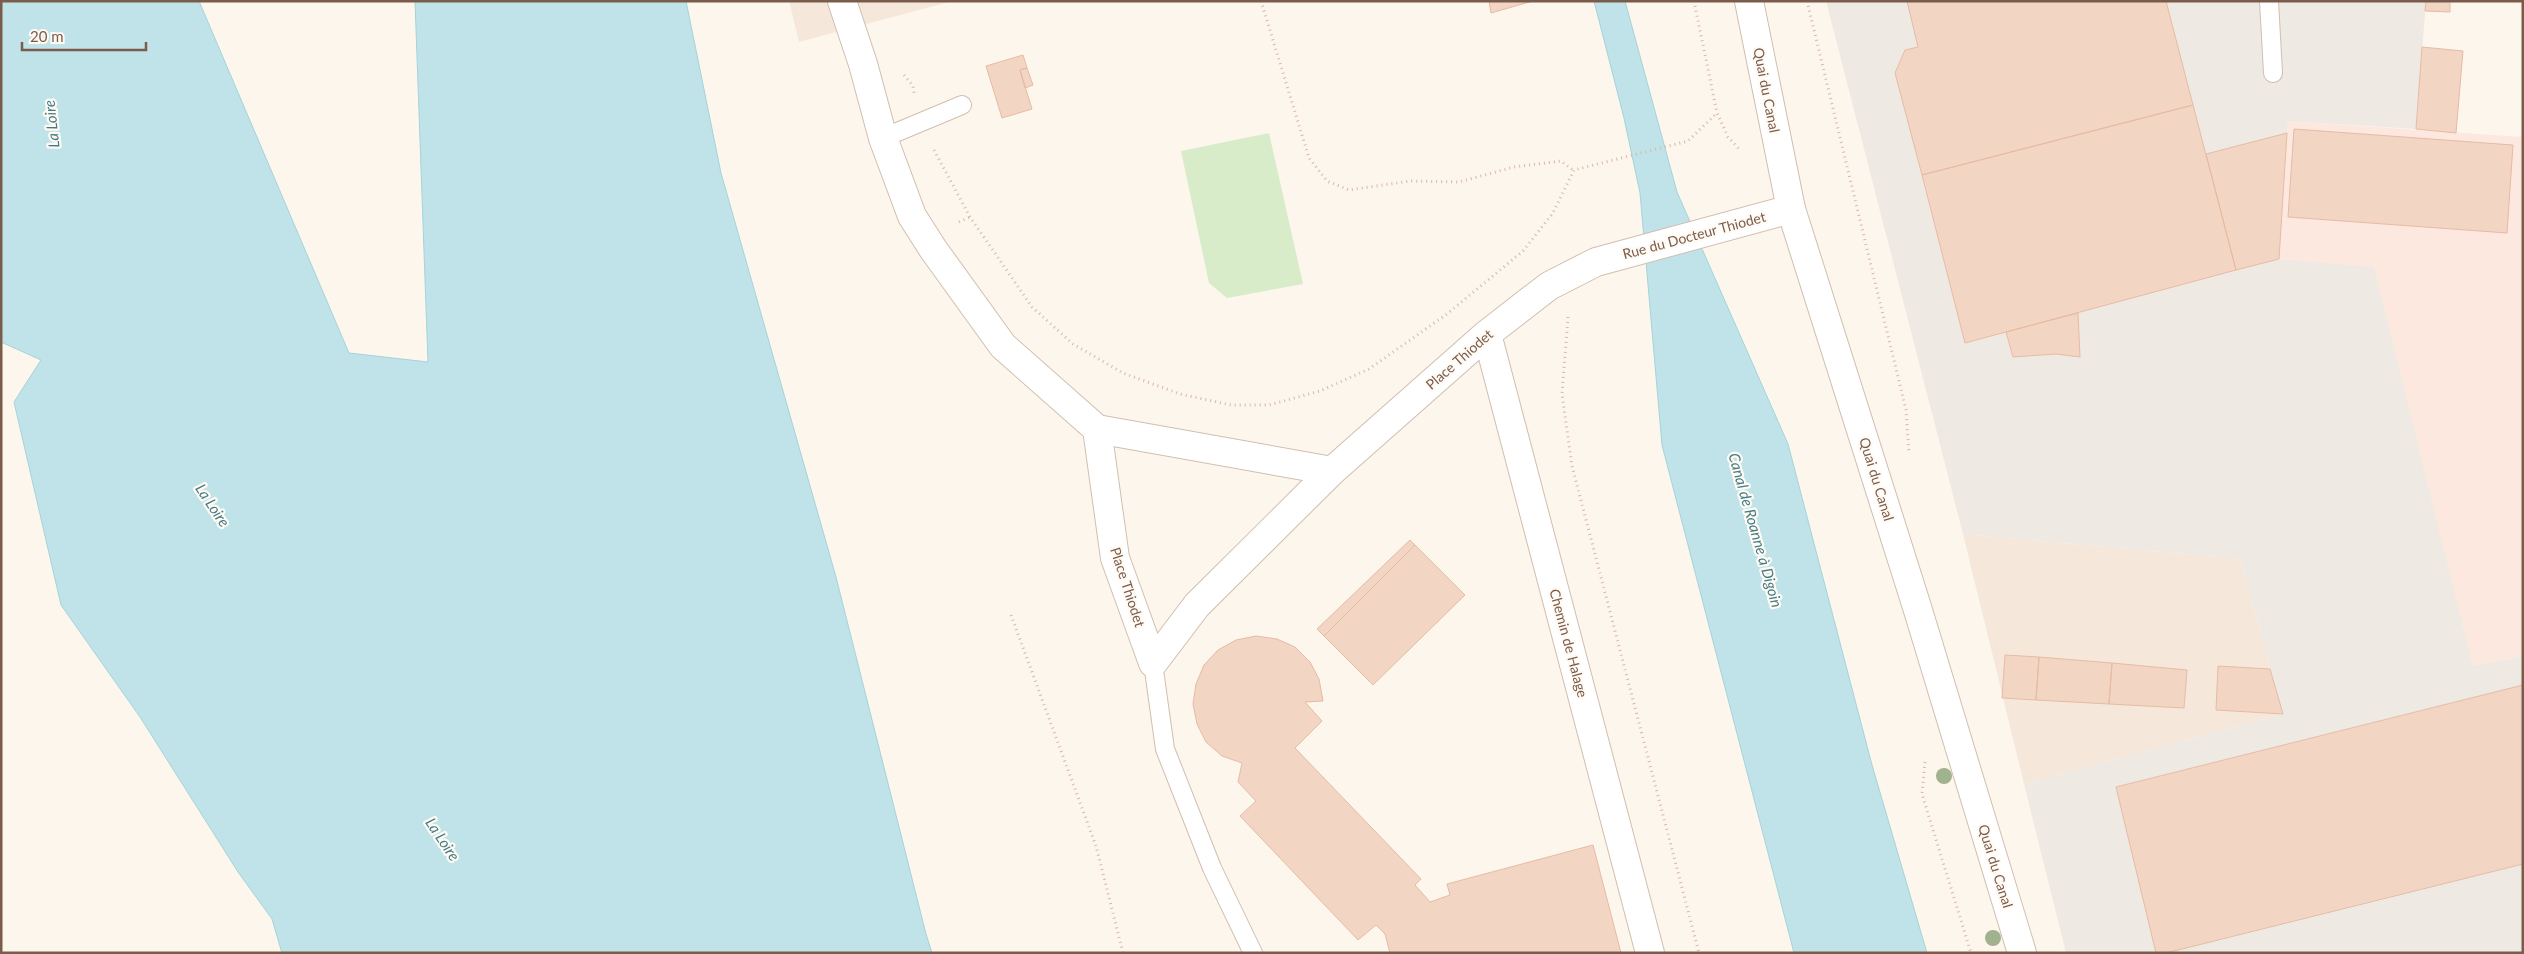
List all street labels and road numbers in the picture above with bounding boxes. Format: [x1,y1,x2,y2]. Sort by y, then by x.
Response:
street label: Quai du Canal [1750,46,1784,134]
street label: Rue du Docteur Thiodet [1621,208,1767,262]
street label: Place Thiodet [1422,325,1496,393]
street label: Quai du Canal [1856,435,1898,523]
street label: Place Thiodet [1107,545,1149,629]
street label: Chemin de Halage [1546,587,1592,699]
street label: Quai du Canal [1975,822,2017,910]

